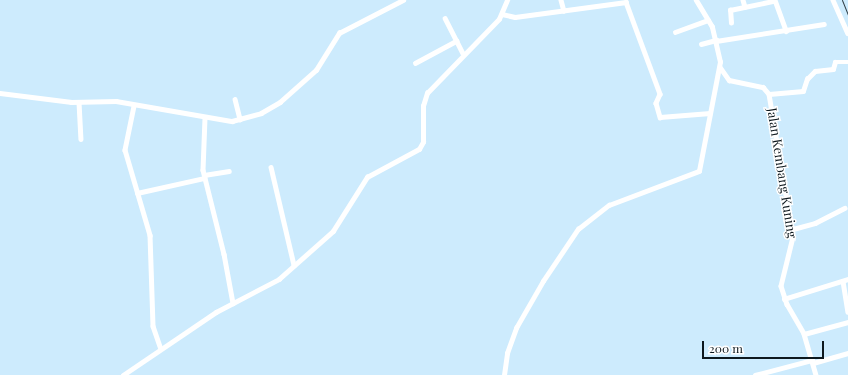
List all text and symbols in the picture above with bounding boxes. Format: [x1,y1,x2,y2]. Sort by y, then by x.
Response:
street label: Jalan Kembang Kuning [764,107,800,239]
scale bar [704,333,826,359]
text: 200 m [709,340,743,356]

